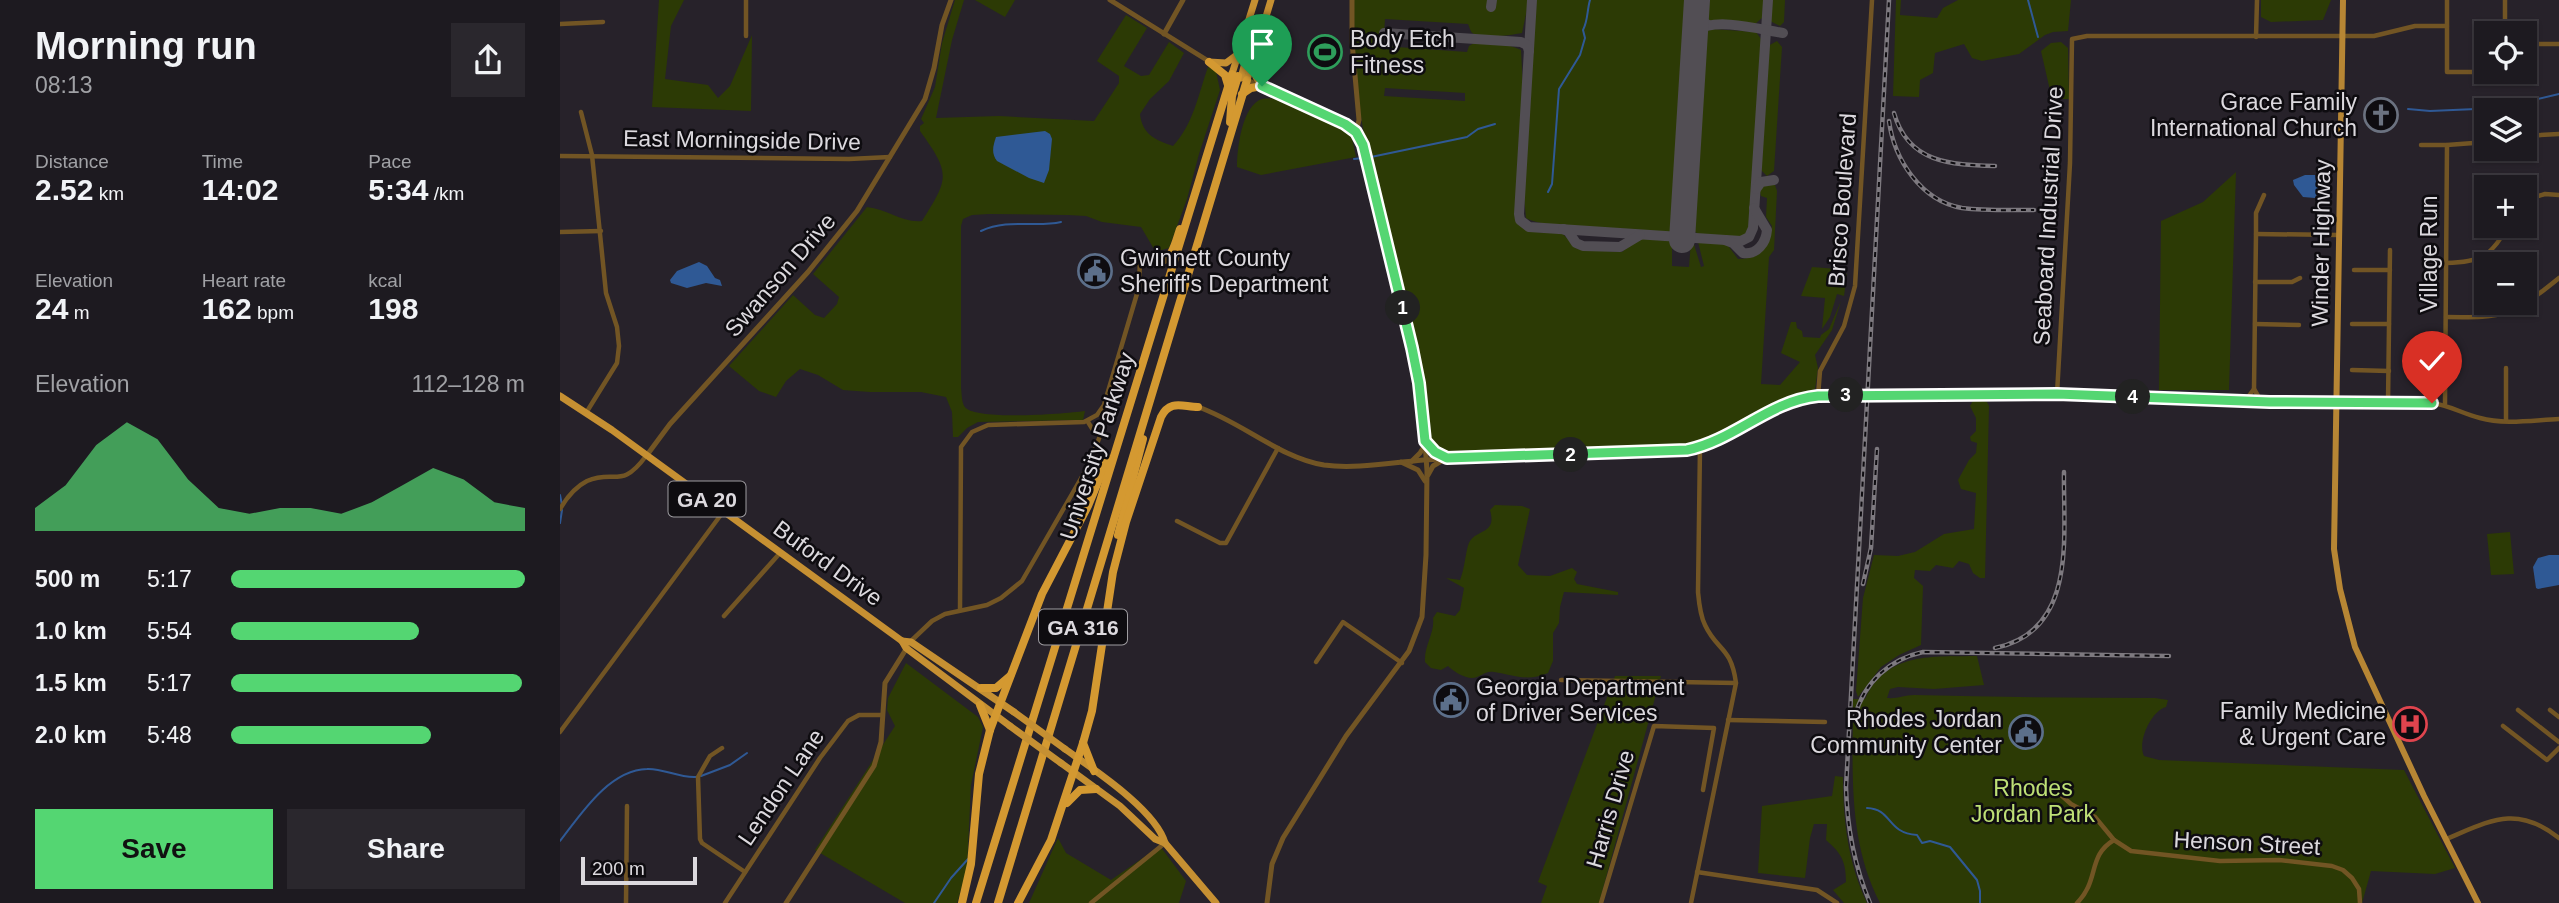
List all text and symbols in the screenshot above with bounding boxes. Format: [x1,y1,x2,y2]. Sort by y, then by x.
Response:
pin [1232,14,1292,86]
map controls [2474,21,2537,315]
button: locate [2474,21,2537,84]
button: share [451,23,525,97]
text: Morning run [35,25,257,67]
icon: arrive [1243,25,1281,63]
place label: Body Etch Fitness [1350,26,1455,78]
sports icon: Body Etch Fitness [1306,33,1344,71]
text: 08:13 [35,72,93,98]
street label: Seaboard Industrial Drive [2028,86,2068,346]
place label: Grace Family International Church [2150,89,2357,141]
church icon: Grace Family International Church [2362,96,2400,134]
button: layers [2474,98,2537,161]
street label: Brisco Boulevard [1823,112,1861,288]
street label: East Morningside Drive [623,125,861,155]
text: Distance [35,151,109,172]
text: Time [202,151,243,172]
text: Pace [368,151,412,172]
street label: Winder Highway [2307,159,2335,327]
text: 2.52 [35,173,93,206]
text: 14:02 [202,173,278,206]
text: 5:34 [368,173,428,206]
button: + [2474,175,2537,238]
text: km [93,183,124,204]
text: /km [428,183,464,204]
street label: Village Run [2416,195,2442,313]
street label: Swanson Drive [719,208,841,342]
place label: Gwinnett County Sheriff's Department [1120,245,1329,297]
public building icon: Gwinnett County Sheriff's Department [1076,252,1114,290]
button: − [2474,252,2537,315]
text: Elevation [35,270,113,291]
text: Heart rate [202,270,286,291]
text: kcal [368,270,402,291]
pin: 1 [1386,290,1420,326]
text: 24 [35,292,68,325]
text: 162 [202,292,252,325]
text: 198 [368,292,418,325]
text: 1 [1397,297,1408,318]
text: m [68,302,89,323]
text: bpm [252,302,294,323]
pin [2402,331,2462,403]
icon: check [2413,342,2451,380]
street label: University Parkway [1054,349,1140,543]
text: Elevation [35,371,130,397]
text: 112–128 m [412,371,525,397]
pin: 3 [1828,378,1864,412]
pin: 4 [2116,380,2150,414]
text: 3 [1840,384,1851,405]
text: 4 [2127,386,2138,407]
pin: 2 [1553,438,1588,472]
text: 2 [1565,444,1576,465]
road number: GA 20 [668,482,746,516]
street label: Buford Drive [769,515,887,611]
text: 500 m [35,566,100,592]
text: 5:17 [147,566,192,592]
road number: GA 316 [1039,610,1127,644]
text: 1.0 km [35,618,107,644]
text: 5:54 [147,618,192,644]
text: 1.5 km [35,670,107,696]
text: 5:17 [147,670,192,696]
place label: Georgia Department of Driver Services [1476,674,1685,726]
public building icon: Georgia Department of Driver Services [1432,681,1470,719]
place label: Family Medicine & Urgent Care [2220,698,2386,750]
hospital icon: Family Medicine & Urgent Care [2391,705,2429,743]
place label: Rhodes Jordan Community Center [1810,706,2002,758]
public building icon: Rhodes Jordan Community Center [2007,713,2045,751]
text: 2.0 km [35,722,107,748]
text: 5:48 [147,722,192,748]
street label: Lendon Lane [733,724,829,850]
street label: Harris Drive [1581,747,1639,871]
park label: Rhodes Jordan Park [1971,775,2095,827]
button: Save [35,809,273,889]
button: Share [287,809,525,889]
street label: Henson Street [2173,826,2322,860]
scale bar [581,854,696,886]
text: 200 m [592,858,645,879]

